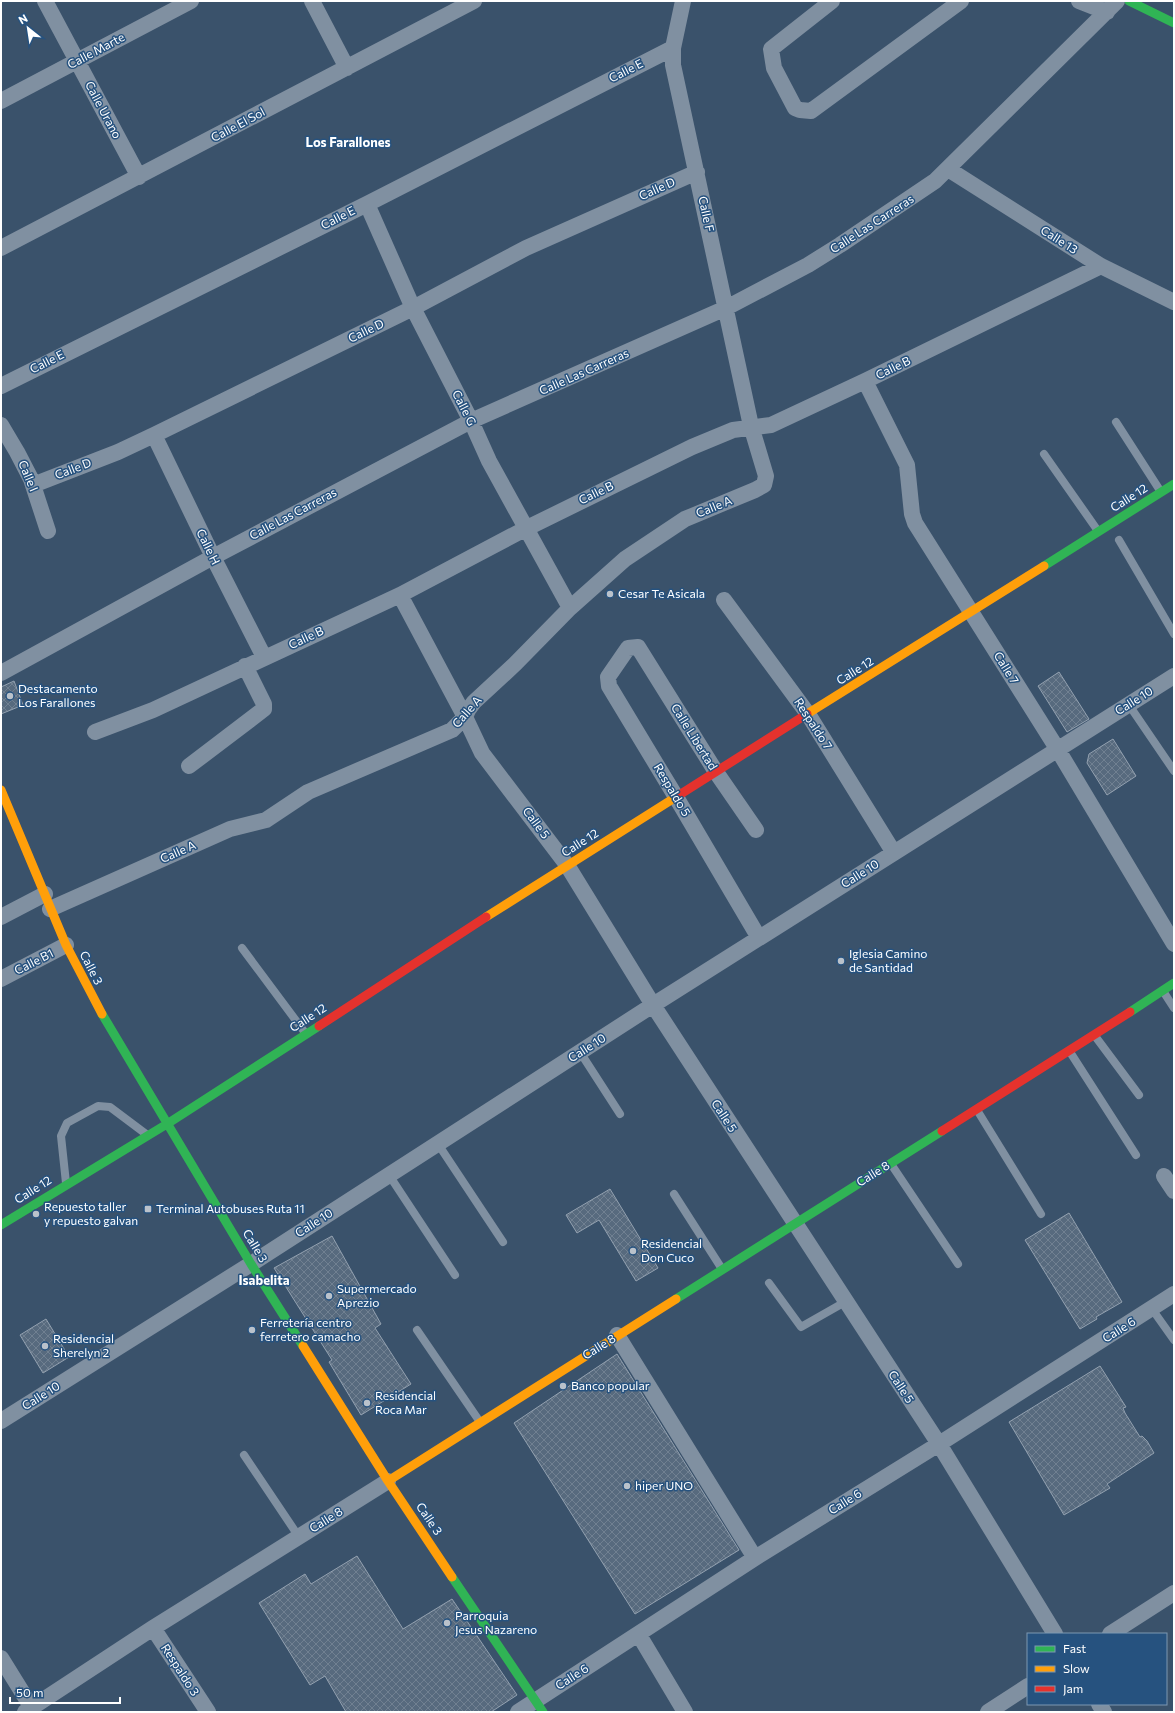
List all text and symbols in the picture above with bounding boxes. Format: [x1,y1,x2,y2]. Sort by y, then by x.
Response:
north arrow [8,8,48,48]
text: N [16,11,30,27]
street label: Calle Marte [65,29,127,71]
street label: Calle E [606,56,645,85]
street label: Calle Urano [83,78,125,141]
street label: Calle El Sol [208,104,267,144]
district label: Los Farallones [305,134,391,150]
street label: Calle D [636,174,677,202]
street label: Calle Las Carreras [827,191,916,255]
street label: Calle F [696,195,718,233]
street label: Calle E [318,203,357,232]
street label: Calle 13 [1038,222,1081,256]
street label: Calle D [345,315,386,345]
street label: Calle Las Carreras [537,345,631,397]
street label: Calle E [27,347,66,376]
street label: Calle B [873,353,912,381]
street label: Calle G [450,387,480,428]
street label: Calle D [52,455,93,481]
street label: Calle I [16,458,42,493]
street label: Calle B [576,478,615,506]
street label: Calle 12 [1107,480,1150,514]
street label: Calle Las Carreras [247,484,339,542]
street label: Calle A [694,493,734,520]
street label: Calle H [194,526,224,567]
place label: Cesar Te Asicala [618,586,705,600]
marker: Cesar Te Asicala [605,589,615,599]
street label: Calle B [286,623,326,651]
street label: Calle 7 [991,649,1022,686]
street label: Calle 12 [833,653,876,687]
place label: Destacamento Los Farallones [18,681,98,709]
street label: Calle 10 [1112,683,1155,717]
marker: Destacamento Los Farallones [5,691,15,701]
street label: Calle A [449,693,484,730]
street label: Respaldo 7 [792,695,836,752]
street label: Calle Libertad [669,701,721,772]
street label: Respaldo 5 [652,761,694,819]
street label: Calle 5 [520,804,553,841]
street label: Calle 12 [558,825,601,859]
street label: Calle A [158,837,198,865]
street label: Calle 10 [838,856,881,890]
street label: Calle B1 [12,945,55,977]
place label: Iglesia Camino de Santidad [849,946,927,974]
street label: Calle 3 [77,948,106,987]
marker: Iglesia Camino de Santidad [836,956,846,966]
street label: Calle 12 [286,1000,329,1034]
street label: Calle 10 [565,1030,608,1065]
street label: Calle 5 [709,1096,741,1134]
street label: Calle 8 [853,1158,892,1189]
street label: Calle 12 [11,1172,54,1206]
place label: Repuesto taller y repuesto galvan [44,1199,138,1227]
place label: Terminal Autobuses Ruta 11 [156,1201,305,1215]
marker: Terminal Autobuses Ruta 11 [143,1204,153,1214]
street label: Calle 10 [292,1205,335,1240]
marker: Repuesto taller y repuesto galvan [31,1209,41,1219]
street label: Calle 3 [241,1226,271,1265]
place label: Residencial Don Cuco [641,1236,702,1264]
marker: Residencial Don Cuco [628,1246,638,1256]
district label: Isabelita [238,1272,290,1288]
place label: Supermercado Aprezio [337,1281,417,1309]
marker: Supermercado Aprezio [324,1291,334,1301]
street label: Calle 6 [1099,1314,1138,1345]
place label: Ferretería centro ferretero camacho [260,1315,361,1343]
marker: Ferretería centro ferretero camacho [247,1325,257,1335]
place label: Residencial Sherelyn 2 [53,1331,114,1359]
street label: Calle 8 [579,1331,618,1362]
marker: Residencial Sherelyn 2 [40,1341,50,1351]
street label: Calle 5 [886,1367,918,1405]
street label: Calle 10 [19,1378,62,1412]
place label: Banco popular [571,1378,650,1392]
marker: Banco popular [558,1381,568,1391]
place label: Residencial Roca Mar [375,1388,436,1416]
marker: Residencial Roca Mar [362,1398,372,1408]
place label: hiper UNO [635,1478,693,1492]
marker: hiper UNO [622,1481,632,1491]
street label: Calle 6 [825,1486,864,1517]
street label: Calle 3 [414,1500,446,1537]
street label: Calle 8 [306,1504,345,1535]
place label: Parroquia Jesus Nazareno [455,1608,537,1637]
marker: Parroquia Jesus Nazareno [442,1618,452,1628]
legend [1027,1633,1167,1705]
street label: Respaldo 3 [159,1641,203,1698]
text: Fast [1063,1641,1086,1655]
street label: Calle 6 [552,1660,591,1692]
text: Slow [1063,1661,1090,1675]
scale bar [10,1679,120,1705]
text: Jam [1063,1681,1083,1696]
text: 50 m [16,1685,44,1699]

